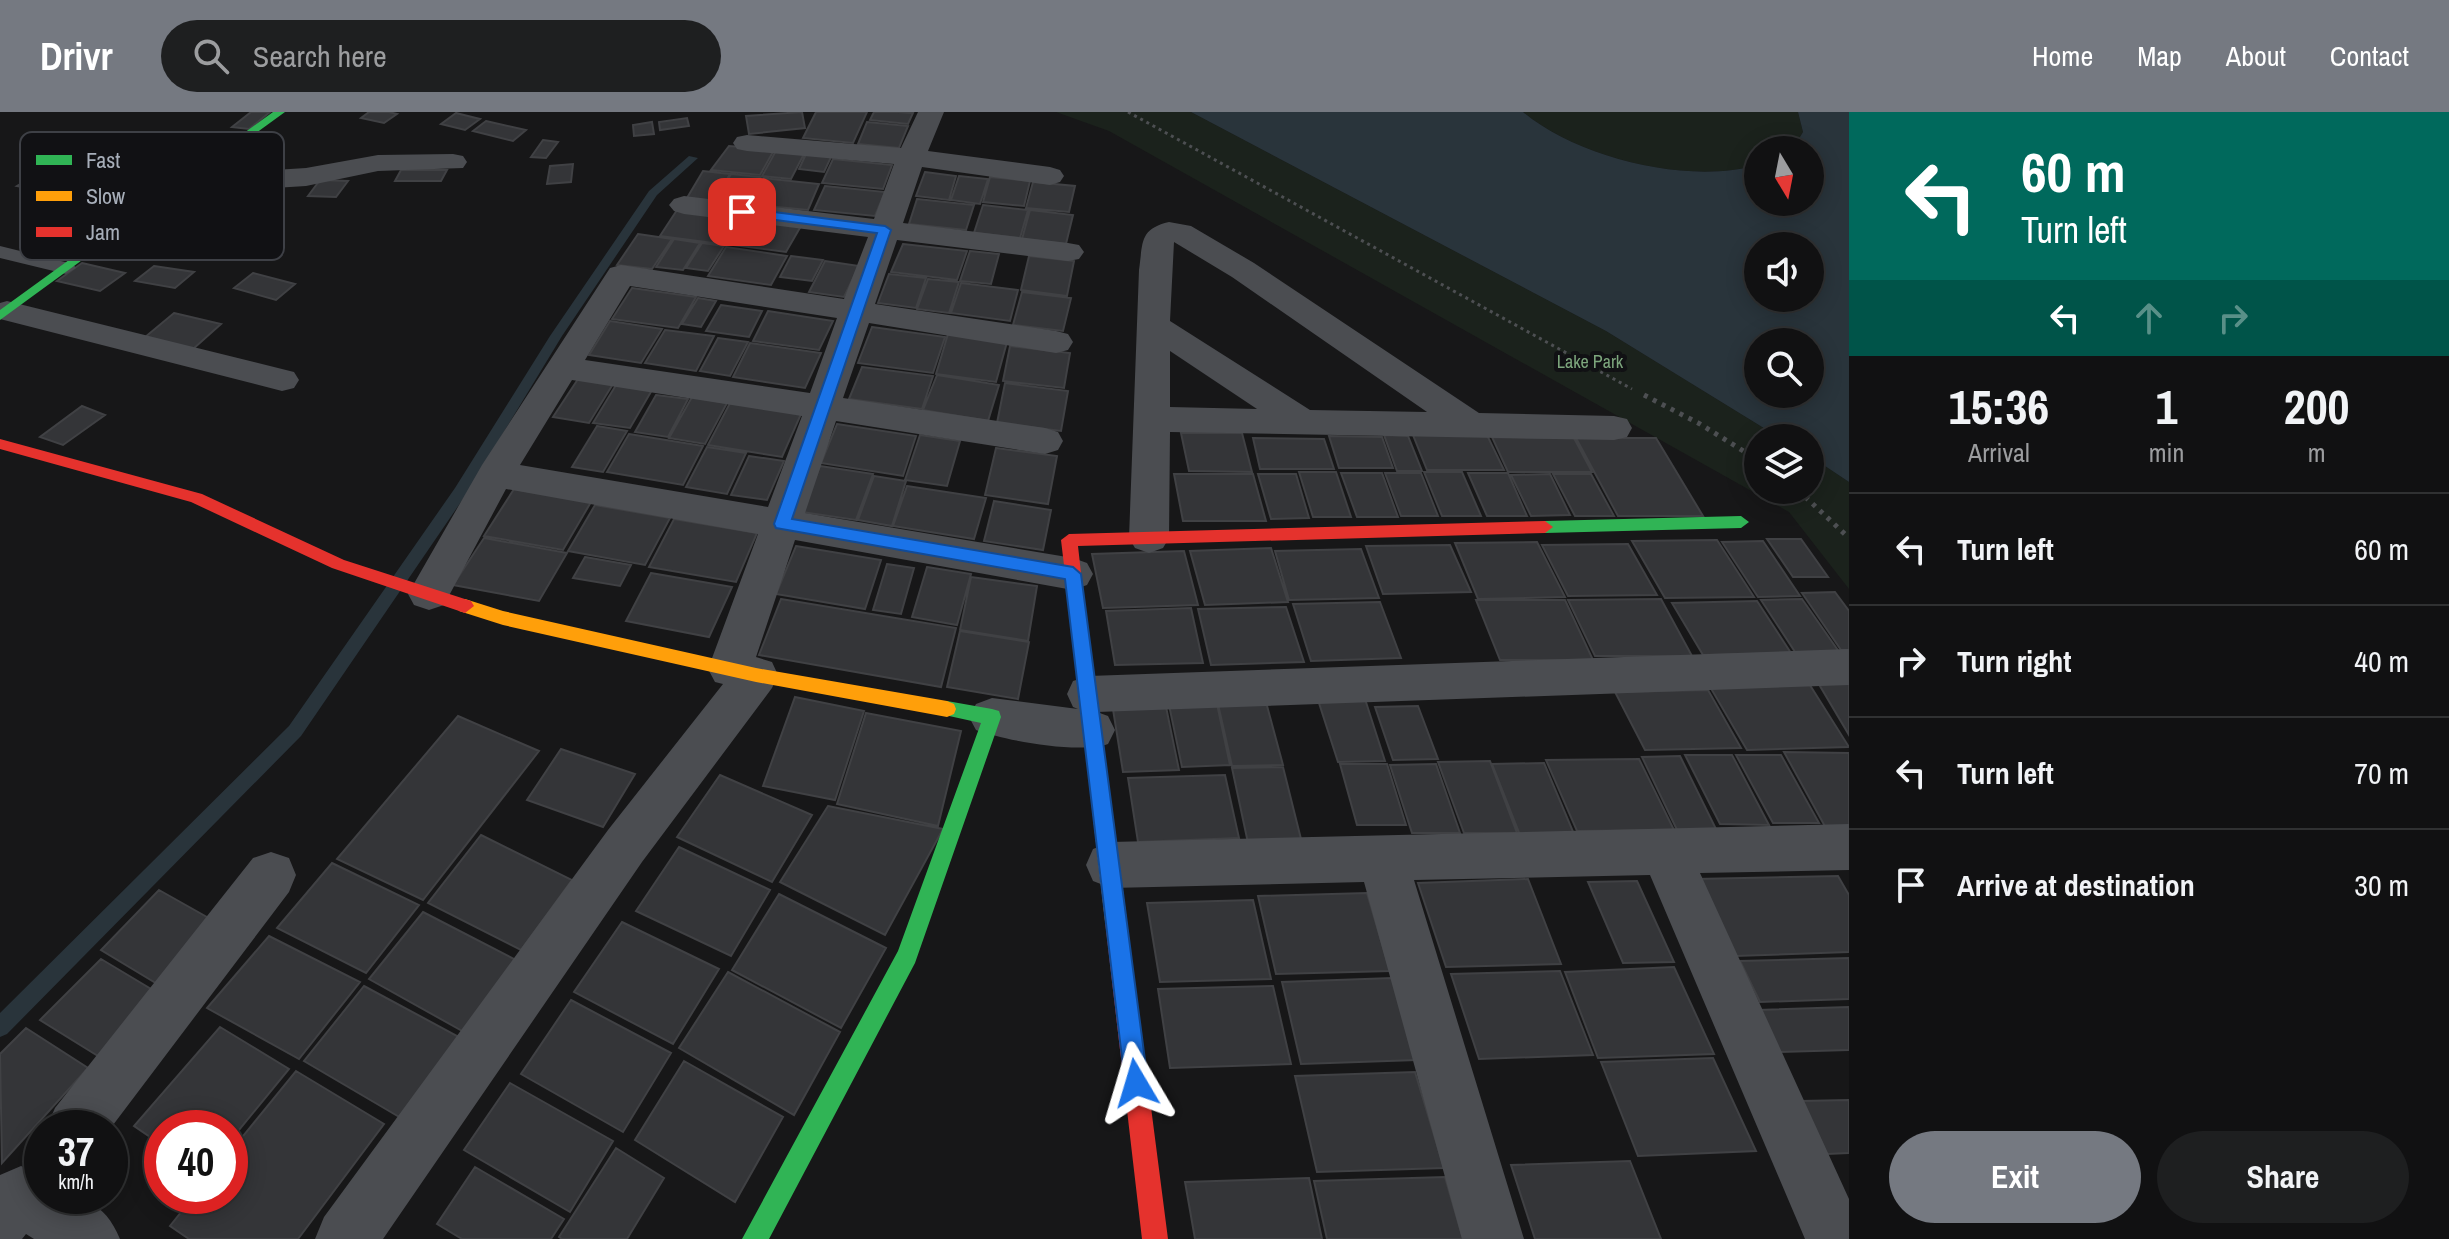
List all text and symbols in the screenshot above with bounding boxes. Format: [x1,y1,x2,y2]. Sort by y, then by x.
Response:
search box [161,20,721,92]
text: Drivr [40,31,113,82]
icon: search [189,34,233,78]
text: Search here [253,36,387,76]
text: Home [2032,37,2093,75]
text: Map [2137,37,2182,75]
text: About [2226,37,2286,75]
text: Contact [2330,37,2409,75]
legend [20,132,284,260]
text: 60 m [2021,134,2126,209]
north arrow [1744,136,1824,216]
map controls [1744,136,1824,504]
icon: left [1889,144,1993,248]
text: Fast [86,145,120,175]
pin [708,178,776,246]
text: Slow [86,181,125,211]
icon: arrive [720,190,764,234]
text: Turn left [2021,206,2127,254]
text: Jam [86,217,120,247]
button: sound [1744,232,1824,312]
icon: left [2043,296,2087,340]
icon: ahead [2127,296,2171,340]
icon: right [2211,296,2255,340]
button: search [1744,328,1824,408]
park label: Lake Park [1557,349,1624,374]
text: 15:36 [1949,374,2049,439]
text: 1 [2156,374,2177,439]
text: 200 [2284,374,2349,439]
button: layers [1744,424,1824,504]
text: Arrival [1968,435,2030,470]
text: min [2149,435,2184,470]
text: m [2308,435,2326,470]
icon: left [1889,527,1933,571]
text: Turn left [1957,529,2054,569]
text: 60 m [2354,529,2409,569]
icon: right [1889,639,1933,683]
text: Turn right [1957,641,2071,681]
text: 40 m [2354,641,2409,681]
icon: left [1889,751,1933,795]
text: Turn left [1957,753,2054,793]
text: 70 m [2354,753,2409,793]
icon: arrive [1889,863,1933,907]
text: Arrive at destination [1957,865,2195,905]
text: 30 m [2354,865,2409,905]
position arrow [1094,1041,1178,1125]
speed limit sign: 40 [144,1110,248,1214]
text: 37 [58,1125,94,1178]
button: Exit [1889,1131,2141,1223]
button: Share [2157,1131,2409,1223]
text: km/h [58,1168,94,1195]

